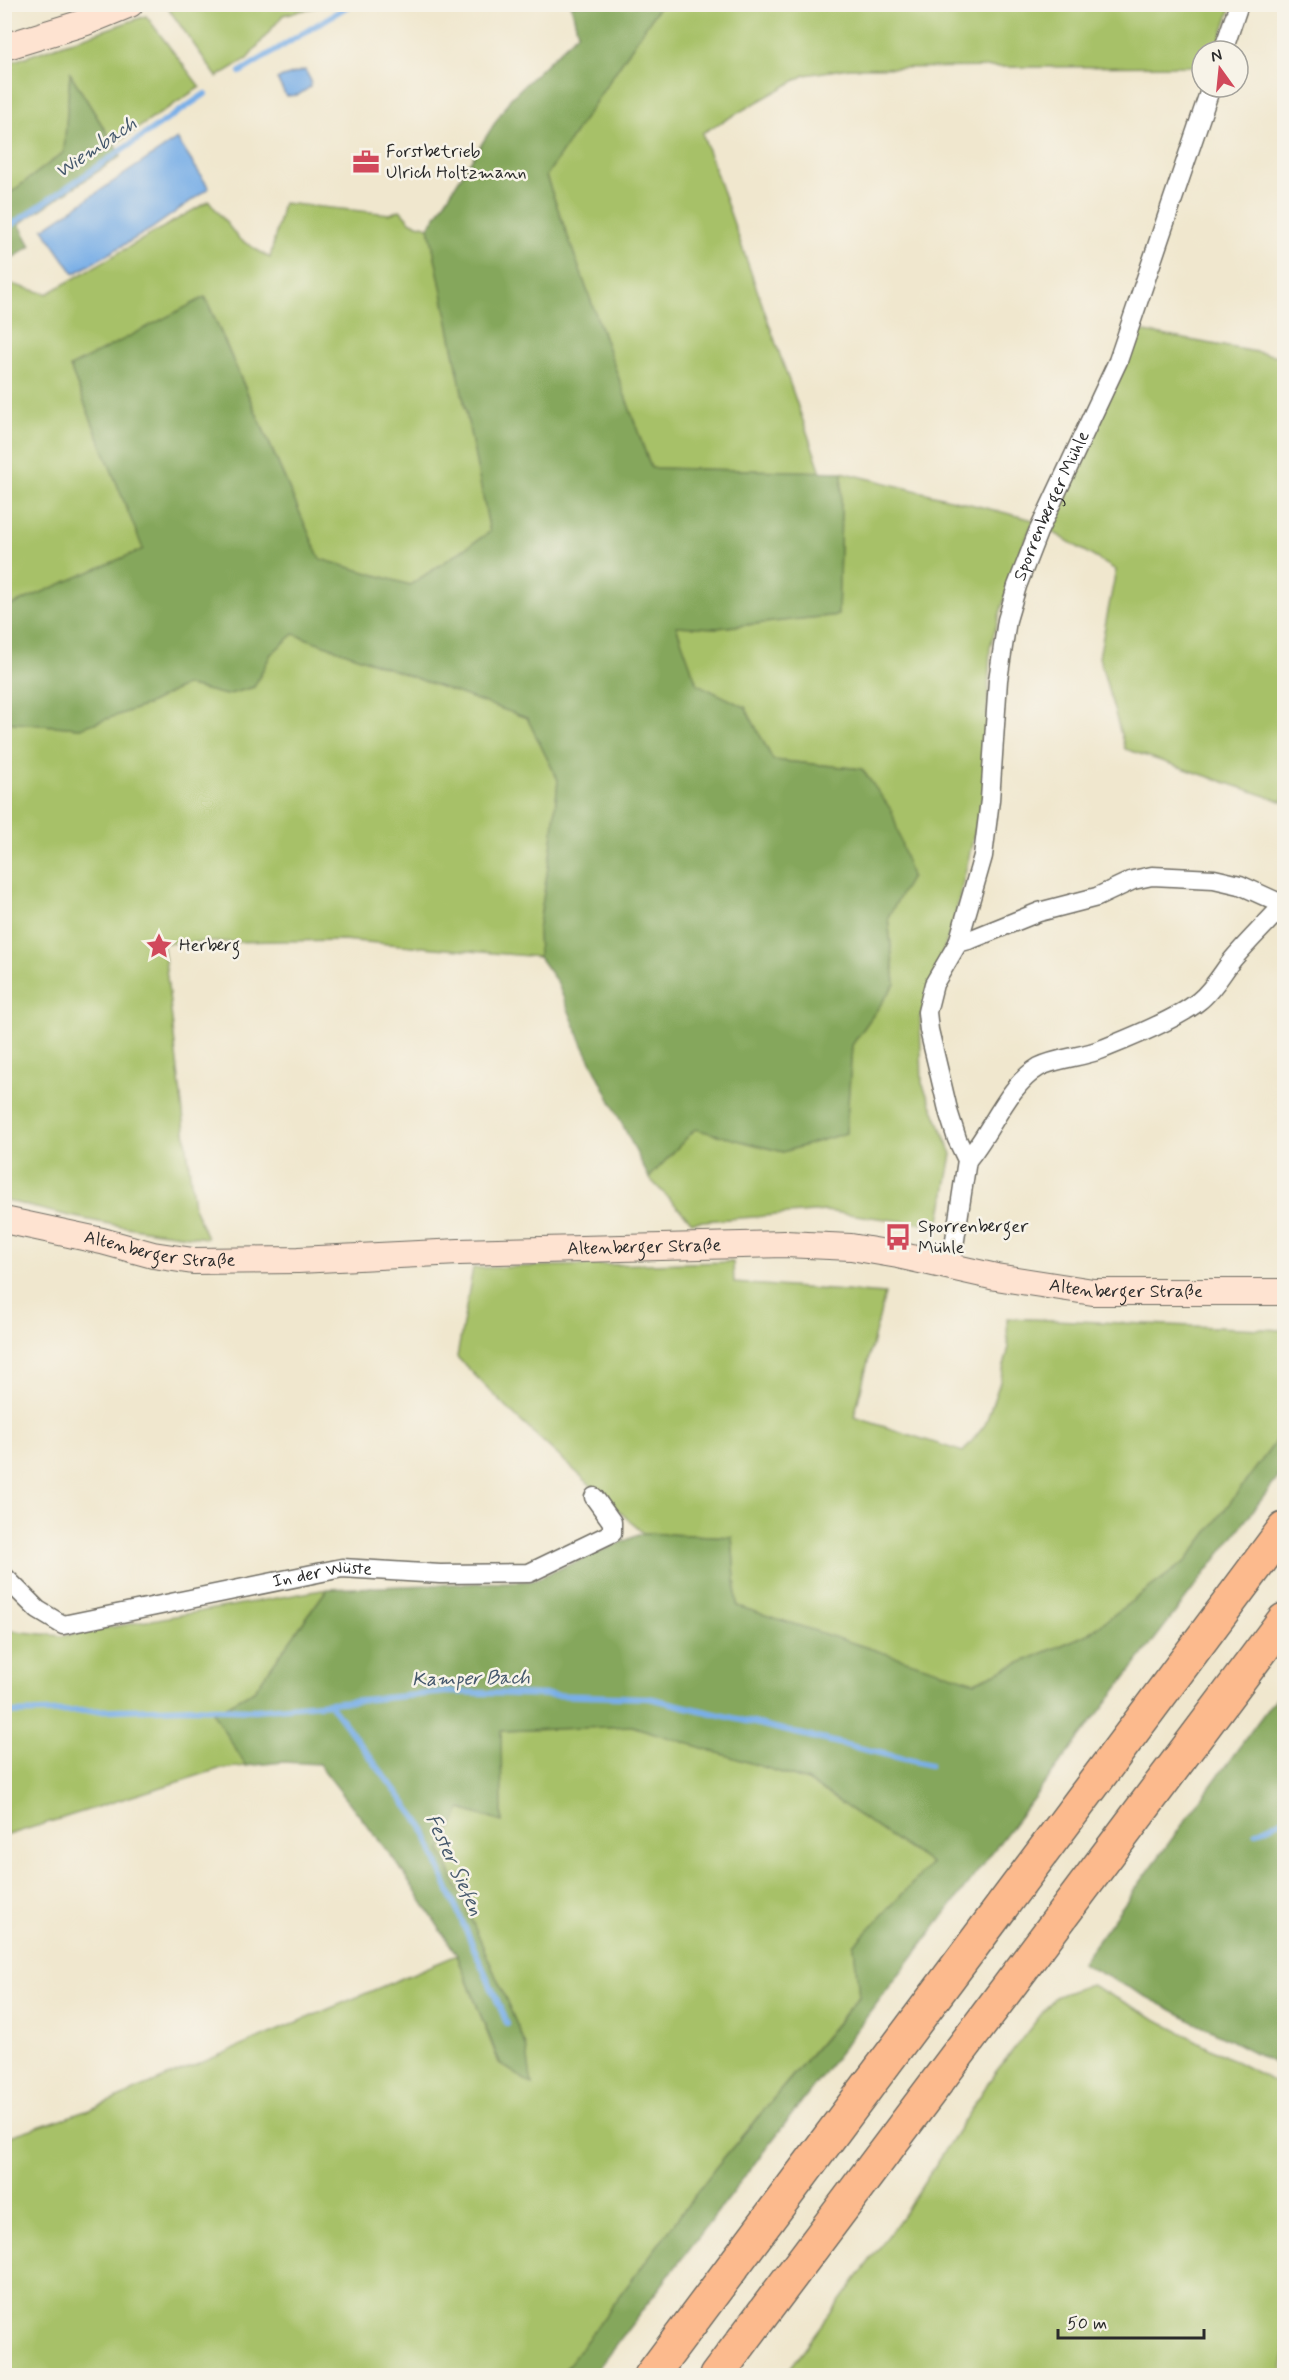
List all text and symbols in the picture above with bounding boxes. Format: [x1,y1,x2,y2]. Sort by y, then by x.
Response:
north arrow [1190,39,1250,99]
text: N [1209,44,1224,67]
water label: Wiembach [50,111,142,185]
place label: Forstbetrieb Ulrich Holtzmann [386,140,527,185]
office icon: Forstbetrieb Ulrich Holtzmann [351,147,381,177]
street label: Sporrenberger Mühle [1008,427,1096,585]
place icon: Herberg [144,931,174,961]
place label: Herberg [179,934,240,960]
place label: Sporrenberger Mühle [918,1215,1029,1260]
bus stop icon: Sporrenberger Mühle [883,1222,913,1252]
street label: Altenberger Straße [82,1225,236,1273]
street label: Altenberger Straße [567,1234,722,1262]
street label: Altenberger Straße [1048,1273,1203,1306]
street label: In der Wüste [271,1556,373,1594]
water label: Kamper Bach [412,1664,531,1694]
water label: Fester Siefen [419,1810,489,1920]
scale bar [1058,2302,1204,2340]
text: 50 m [1067,2312,1107,2336]

